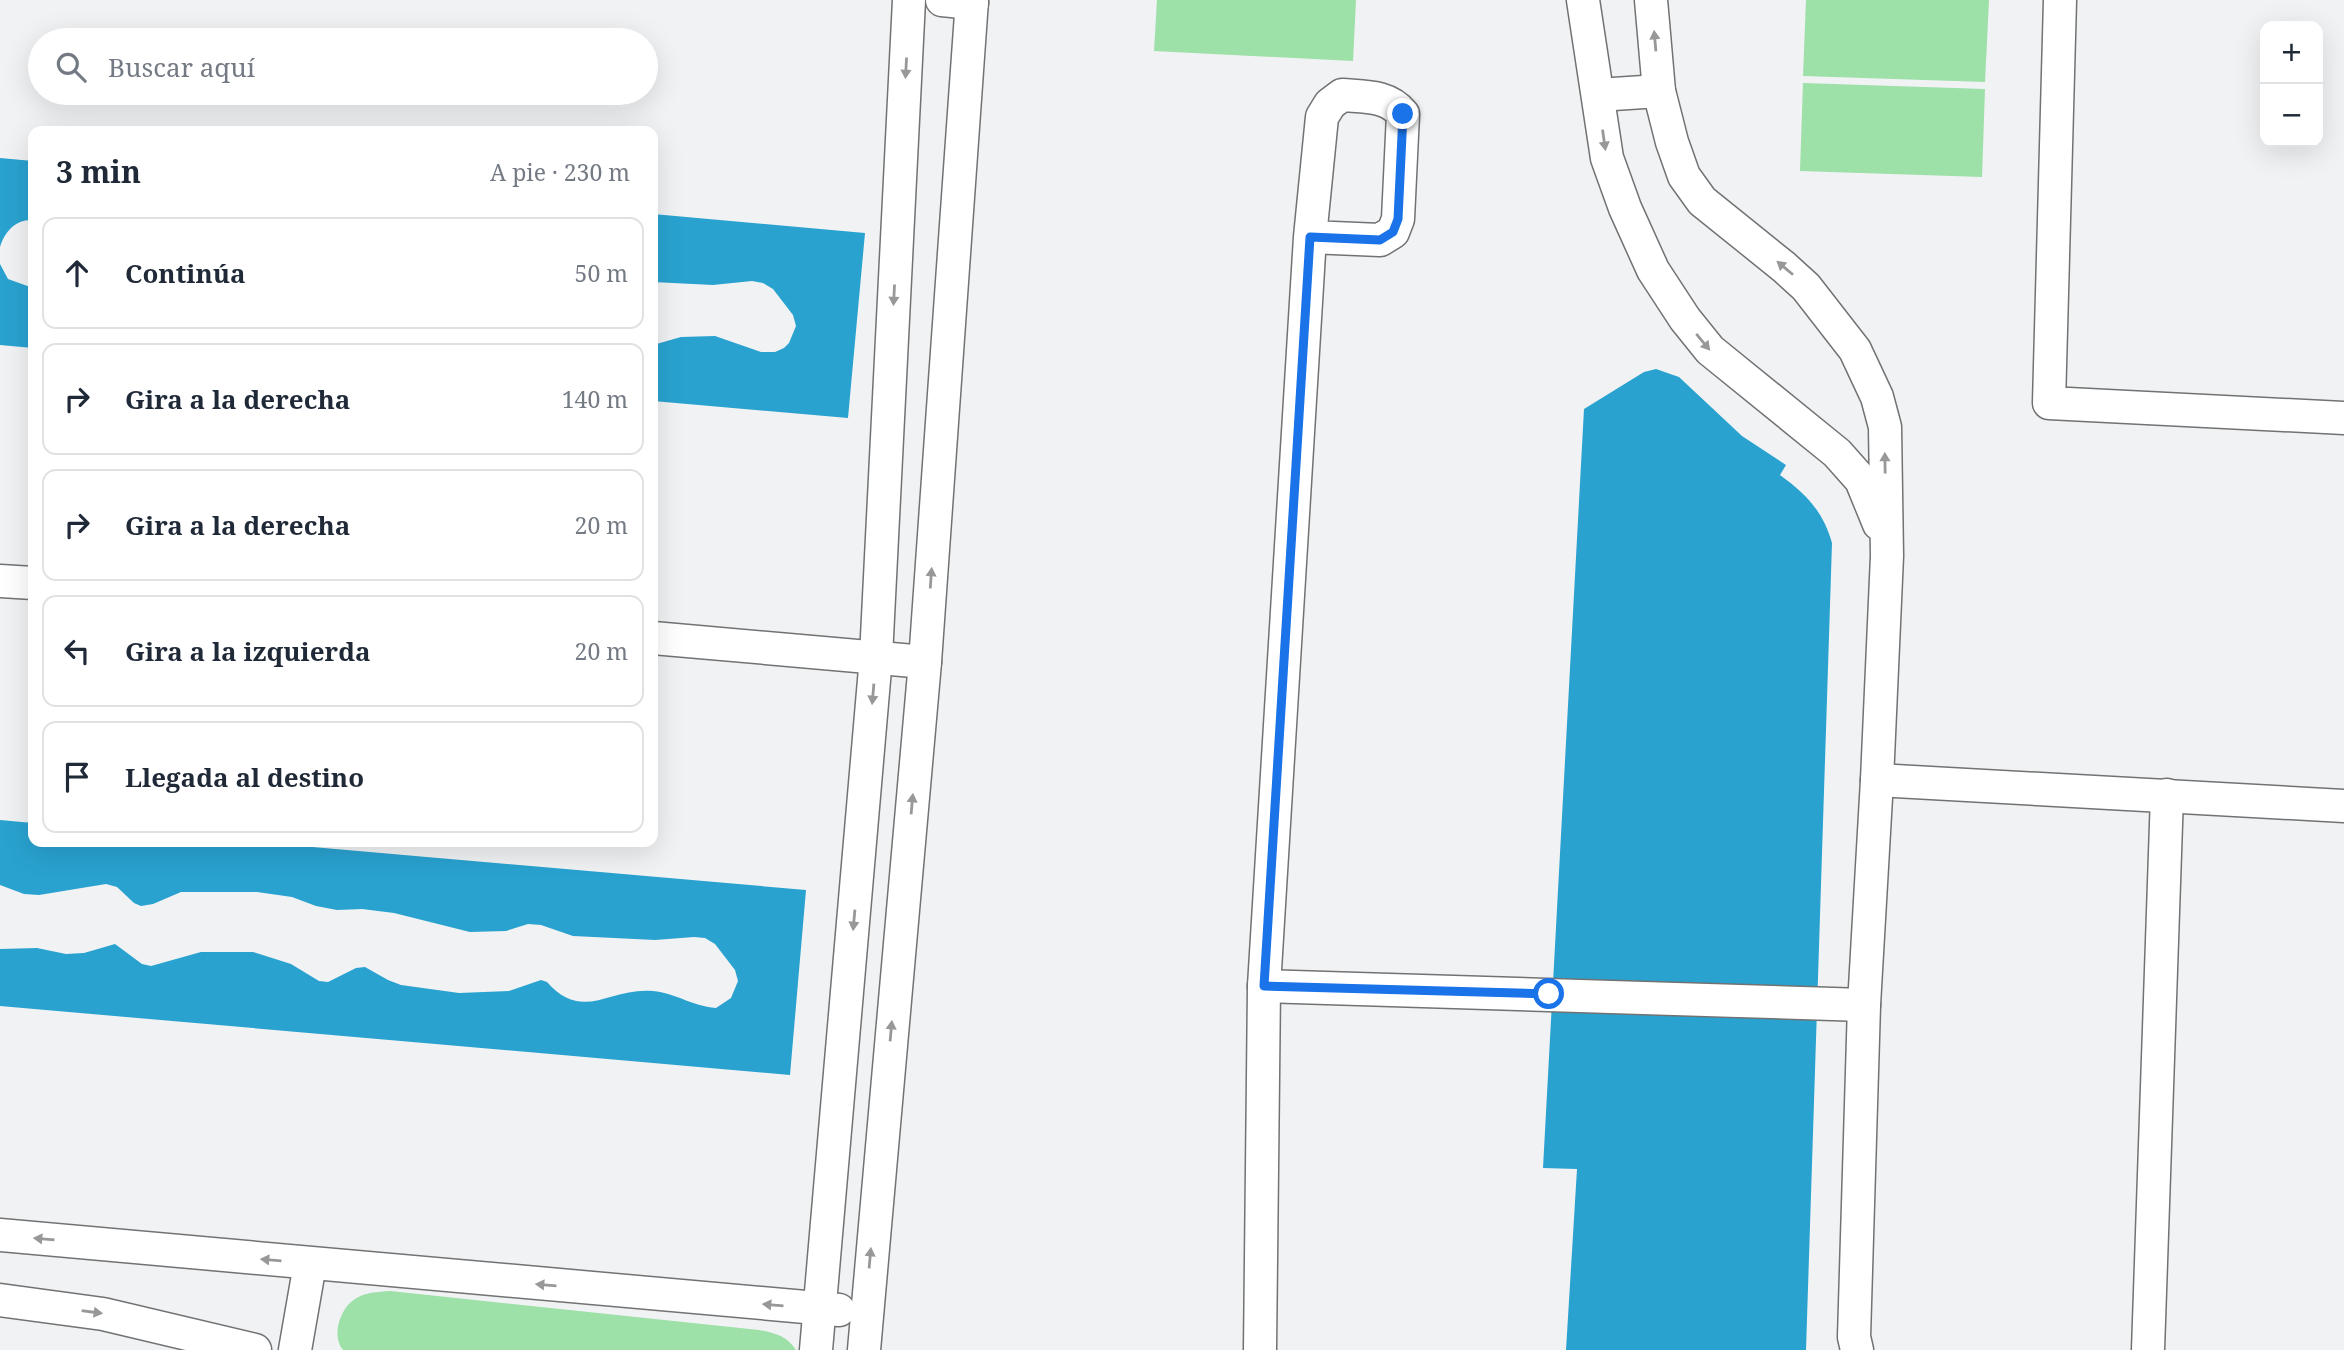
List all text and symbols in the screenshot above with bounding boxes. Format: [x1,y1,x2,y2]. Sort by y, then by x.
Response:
map controls [2260,21,2323,147]
button: + [2260,21,2323,84]
search box [28,28,658,105]
one-way arrow [1649,30,1660,52]
icon: search [52,48,90,86]
text: Buscar aquí [108,49,255,85]
one-way arrow [900,57,911,79]
button: − [2260,84,2323,147]
route end [1387,98,1418,129]
one-way arrow [1599,129,1610,151]
text: 3 min [56,151,141,192]
text: A pie · 230 m [490,156,630,188]
icon: ahead [58,254,96,292]
text: Continúa [125,255,246,291]
text: 50 m [575,257,628,289]
one-way arrow [1776,261,1793,276]
one-way arrow [889,285,900,307]
one-way arrow [1696,333,1711,351]
icon: right [58,380,96,418]
text: Gira a la derecha [125,381,350,417]
text: 140 m [562,383,628,415]
one-way arrow [1880,452,1891,474]
icon: right [58,506,96,544]
text: Gira a la derecha [125,507,350,543]
text: 20 m [575,509,628,541]
one-way arrow [926,567,937,589]
icon: left [58,632,96,670]
text: Gira a la izquierda [125,633,371,669]
text: 20 m [575,635,628,667]
one-way arrow [867,683,878,705]
icon: arrive [58,758,96,796]
text: Llegada al destino [125,759,364,795]
one-way arrow [907,793,918,815]
one-way arrow [848,910,859,932]
route start [1533,978,1564,1009]
one-way arrow [886,1020,897,1042]
one-way arrow [33,1234,55,1245]
one-way arrow [865,1246,876,1268]
one-way arrow [260,1254,282,1265]
one-way arrow [535,1279,557,1290]
one-way arrow [762,1299,784,1310]
one-way arrow [81,1307,103,1318]

